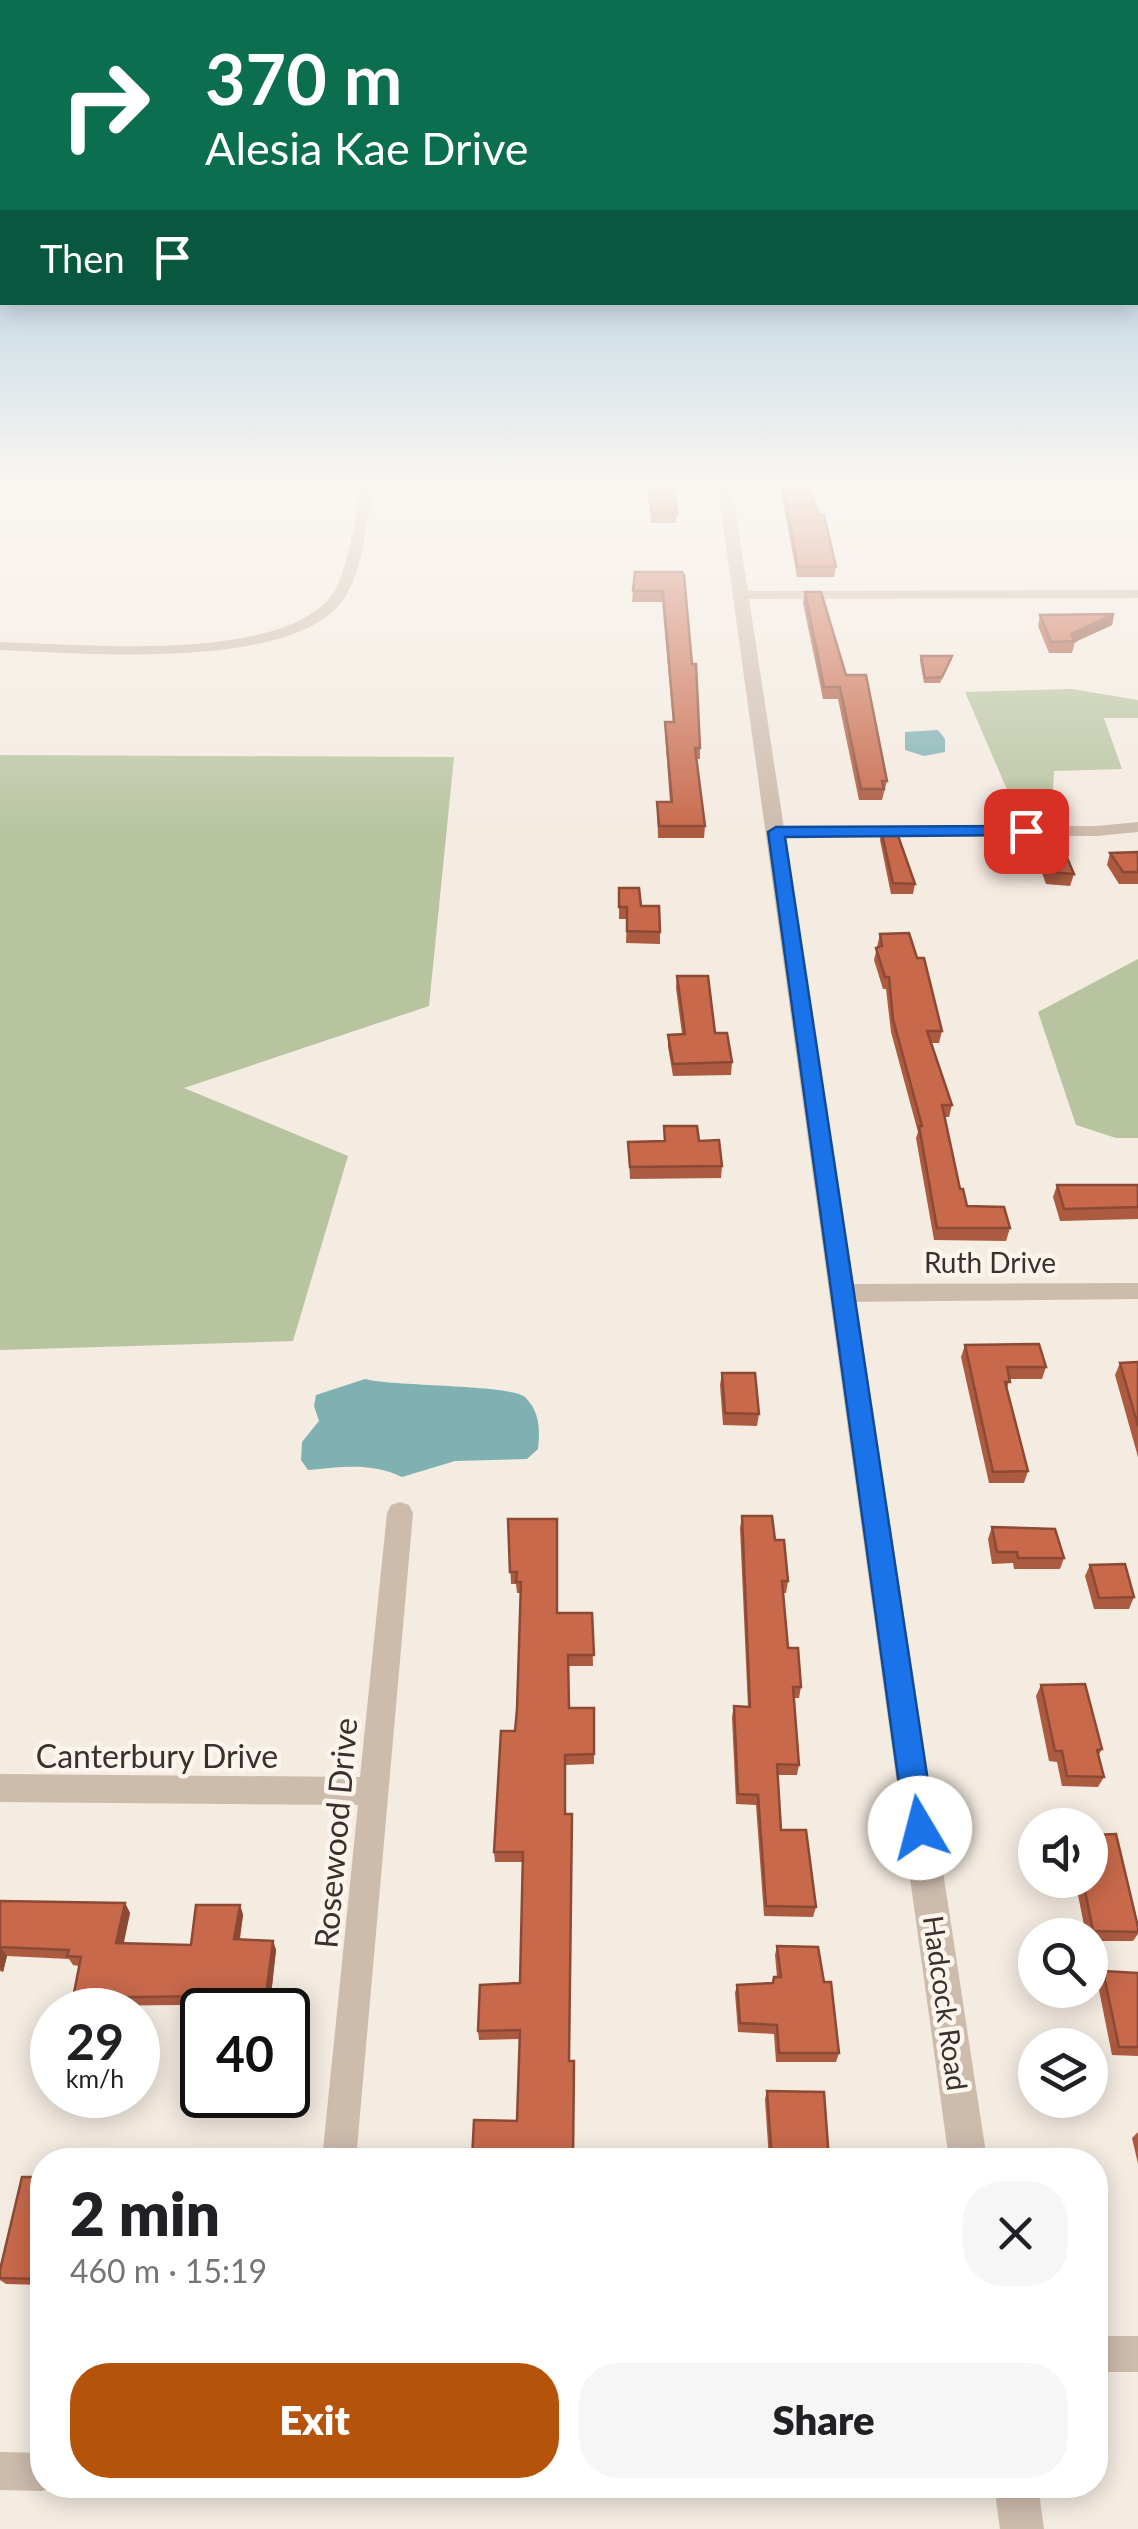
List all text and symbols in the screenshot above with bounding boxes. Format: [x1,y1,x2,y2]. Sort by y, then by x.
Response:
text: 370 m [205,36,402,120]
icon: right [40,40,170,170]
text: Alesia Kae Drive [205,121,529,175]
icon: arrive [145,230,200,285]
text: Then [40,235,125,281]
pin [984,789,1069,874]
icon: arrive [999,804,1054,859]
street label: Ruth Drive [924,1245,1056,1279]
street label: Rosewood Drive [305,1716,365,1950]
street label: Canterbury Drive [36,1736,278,1775]
position arrow [868,1776,972,1880]
map controls [1018,1808,1108,2118]
button: sound [1018,1808,1108,1898]
street label: Hadcock Road [917,1913,975,2093]
button: search [1018,1918,1108,2008]
speed limit sign: 40 [180,1988,310,2118]
text: 29 [66,2011,124,2071]
button: layers [1018,2028,1108,2118]
text: km/h [66,2063,124,2093]
text: 2 min [70,2177,220,2249]
button: close [963,2181,1068,2286]
text: 460 m · 15:19 [70,2251,267,2290]
button: Exit [70,2363,559,2478]
button: Share [579,2363,1068,2478]

